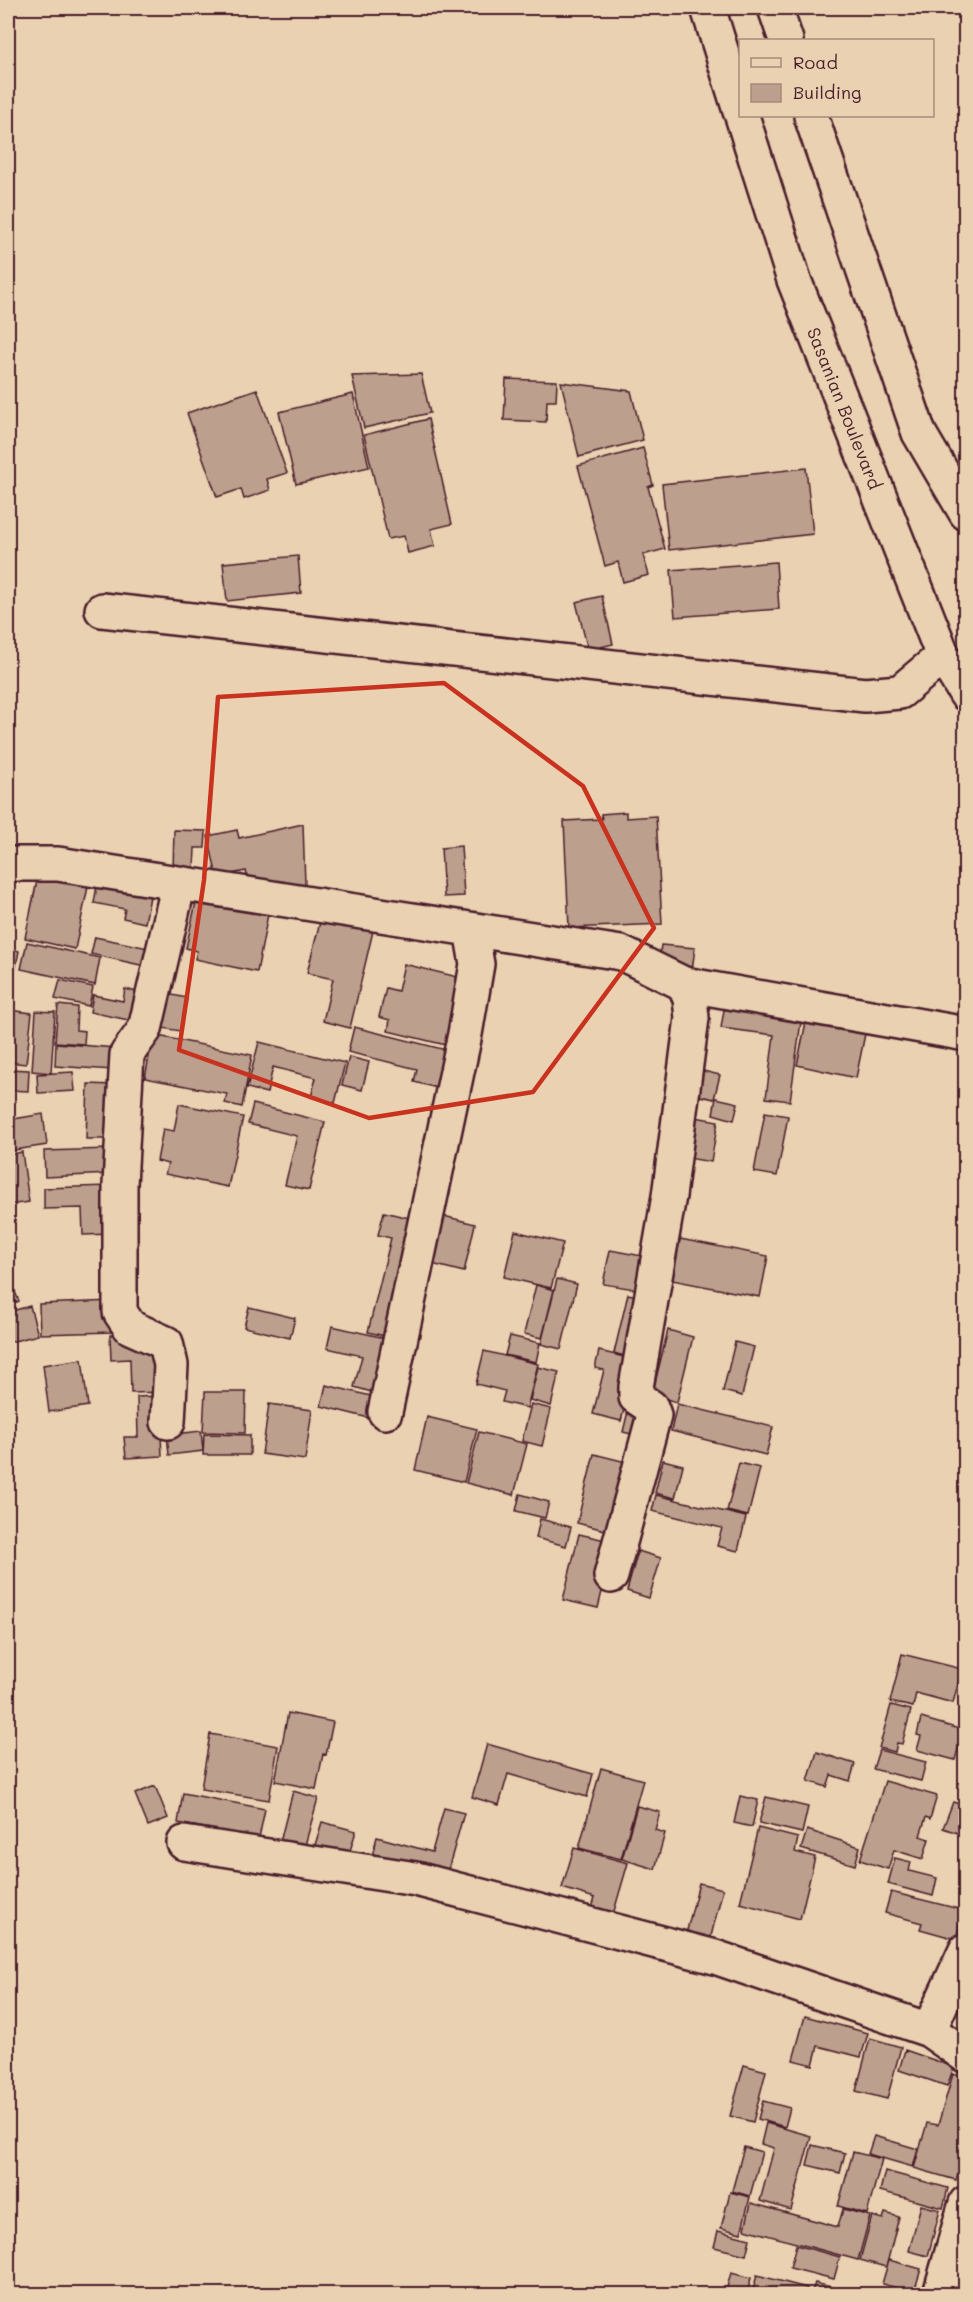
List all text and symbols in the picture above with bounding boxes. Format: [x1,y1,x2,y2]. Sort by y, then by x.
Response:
legend [739,39,934,117]
text: Road [793,50,838,74]
text: Building [793,80,861,104]
street label: Sasanian Boulevard [802,324,888,493]

